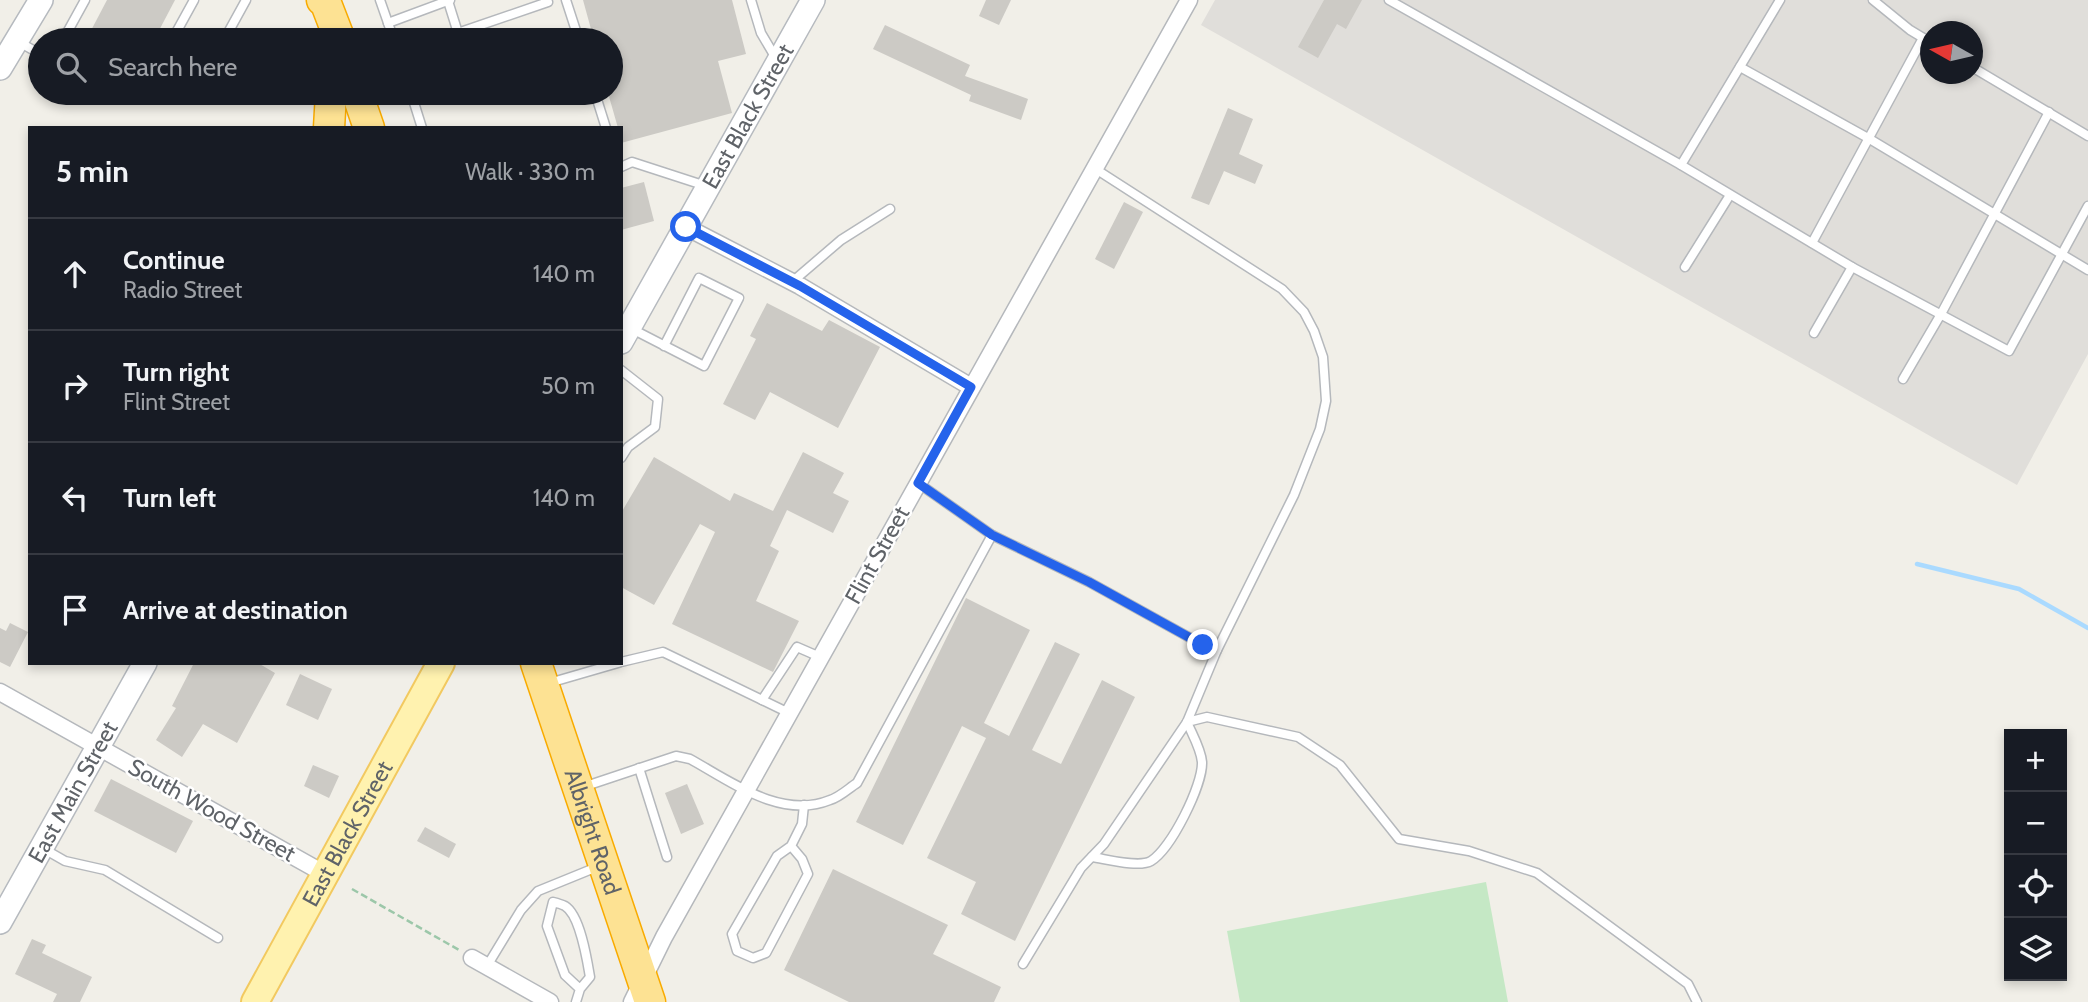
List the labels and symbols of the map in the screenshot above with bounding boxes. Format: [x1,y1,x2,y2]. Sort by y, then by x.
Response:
north arrow [1920,21,1983,84]
street label: East Black Street [696,39,800,193]
route start [670,211,701,242]
street label: Flint Street [839,501,915,609]
route end [1187,629,1218,660]
street label: East Main Street [22,716,124,868]
street label: South Wood Street [124,752,301,868]
street label: East Black Street [296,756,399,911]
street label: Albright Road [559,765,627,898]

